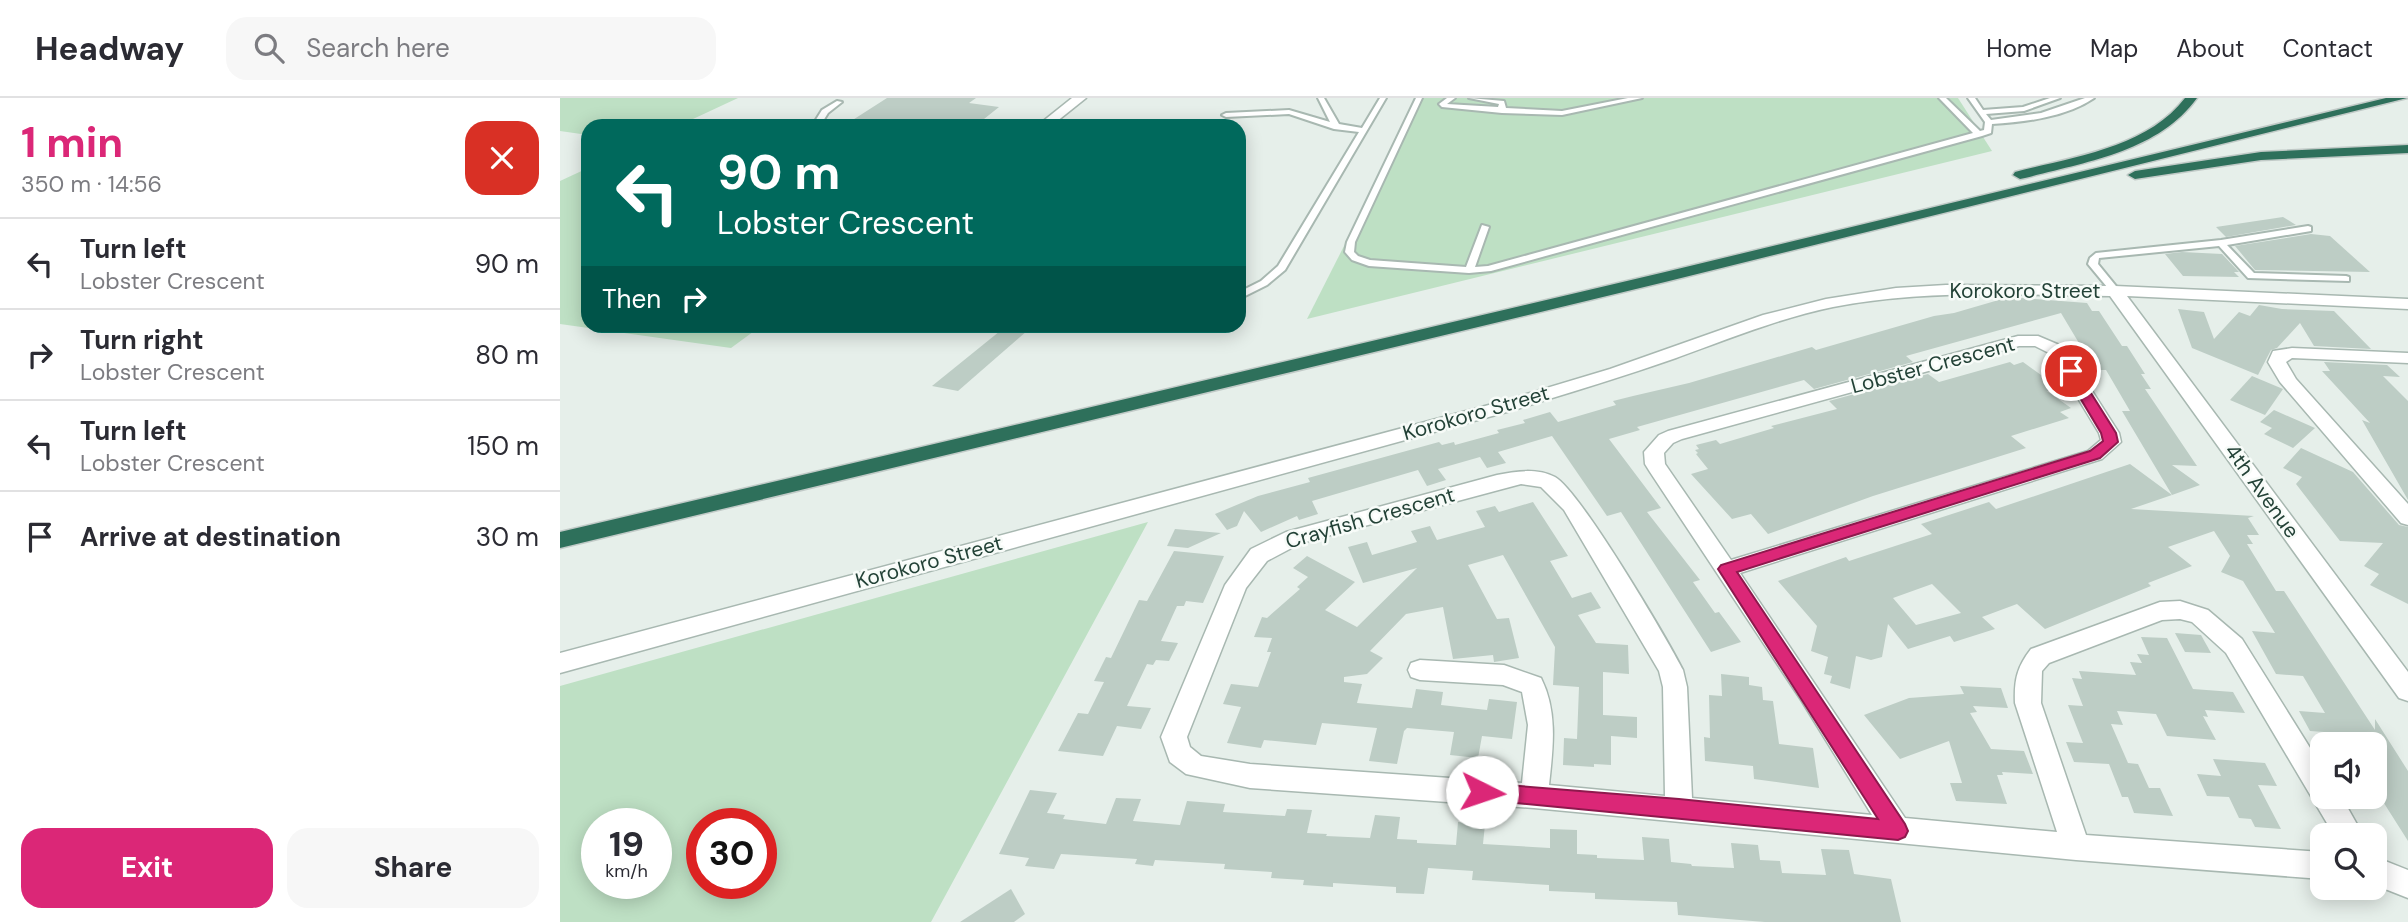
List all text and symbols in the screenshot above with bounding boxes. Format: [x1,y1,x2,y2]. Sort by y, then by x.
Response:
search box [226,17,716,80]
text: Headway [35,27,184,70]
icon: search [250,29,288,67]
text: Search here [306,31,450,65]
text: Home [1986,33,2052,64]
text: Map [2090,33,2138,64]
text: About [2176,33,2245,64]
text: Contact [2283,33,2373,64]
text: 1 min [21,115,123,170]
button: close [465,121,539,195]
text: 90 m [717,140,840,204]
icon: left [602,147,693,238]
text: 350 m · 14:56 [21,169,162,199]
text: Lobster Crescent [717,202,974,244]
text: Turn left [80,232,187,266]
icon: left [21,245,59,283]
text: 90 m [475,247,539,281]
text: Lobster Crescent [80,266,265,296]
street label: Korokoro Street [1949,277,2101,305]
icon: right [675,280,713,318]
text: Then [602,282,661,316]
text: Turn right [80,323,204,357]
street label: Lobster Crescent [1848,330,2018,400]
icon: right [21,336,59,374]
text: 80 m [475,338,539,372]
pin [2041,341,2101,401]
icon: arrive [2052,352,2090,390]
text: Lobster Crescent [80,357,265,387]
street label: Korokoro Street [1400,379,1552,447]
text: Turn left [80,414,187,448]
icon: left [21,427,59,465]
text: 150 m [467,429,539,463]
street label: 4th Avenue [2218,438,2306,544]
text: Lobster Crescent [80,448,265,478]
street label: Crayfish Crescent [1282,480,1458,556]
icon: arrive [21,518,59,556]
text: Arrive at destination [80,520,341,554]
text: 30 m [476,520,539,554]
street label: Korokoro Street [852,529,1006,595]
map controls [2310,732,2387,900]
button: sound [2310,732,2387,809]
position arrow [1445,755,1519,829]
speed limit sign: 30 [686,808,777,899]
text: 19 [609,821,644,867]
button: search [2310,823,2387,900]
button: Exit [21,828,273,908]
button: Share [287,828,539,908]
text: km/h [605,859,648,883]

